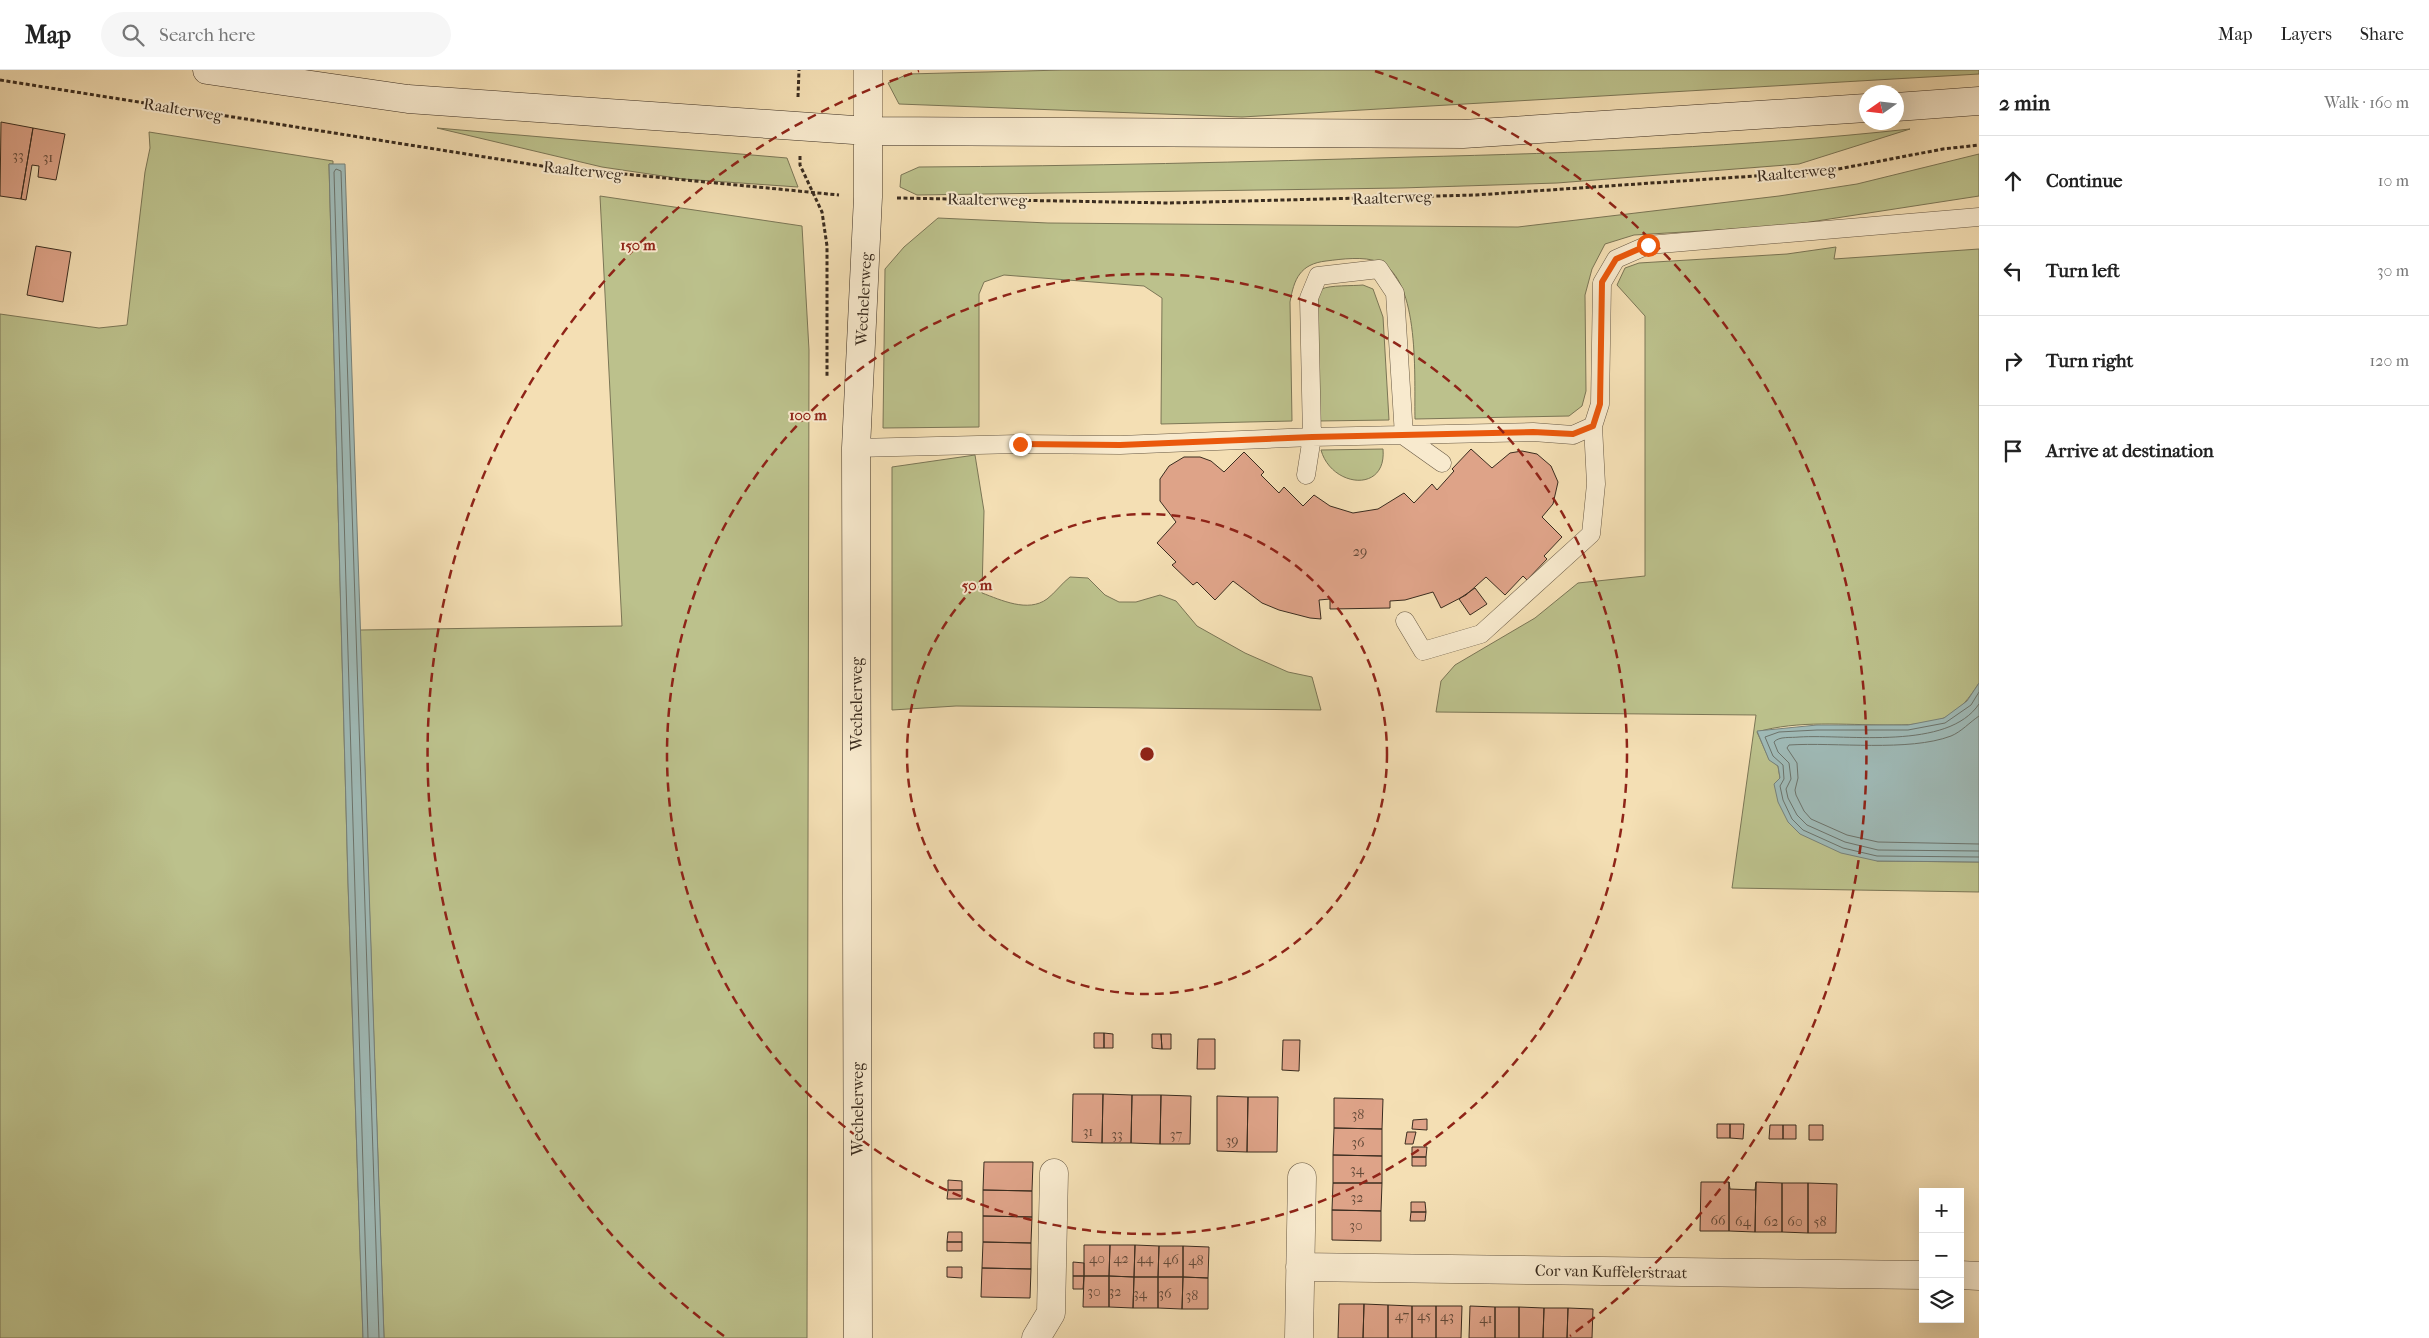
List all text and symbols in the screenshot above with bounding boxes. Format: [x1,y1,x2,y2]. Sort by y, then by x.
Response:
search box [101,12,451,57]
text: Map [25,21,71,49]
icon: search [119,21,147,49]
text: Search here [159,24,255,46]
text: Map [2218,24,2252,45]
text: Layers [2280,24,2332,45]
text: Share [2360,24,2404,45]
north arrow [1859,85,1904,130]
text: 2 min [1999,91,2050,115]
text: Walk · 160 m [2324,93,2409,112]
street label: Raalterweg [142,94,224,125]
house number: 33 [12,147,24,164]
house number: 31 [43,149,53,166]
street label: Raalterweg [542,157,624,184]
street label: Raalterweg [1756,160,1837,185]
icon: ahead [1999,167,2027,195]
text: Continue [2046,170,2122,192]
text: 10 m [2378,171,2409,190]
street label: Raalterweg [1352,187,1433,208]
street label: Raalterweg [947,189,1027,210]
route start [1637,234,1660,257]
text: 150 m [620,236,656,254]
street label: Wechelerweg [852,251,875,347]
icon: left [1999,257,2027,285]
text: Turn left [2046,260,2120,282]
text: 30 m [2377,261,2409,280]
icon: right [1999,347,2027,375]
text: Turn right [2046,350,2133,372]
text: 120 m [2370,351,2409,370]
text: 100 m [789,406,827,424]
route end [1009,433,1032,456]
icon: arrive [1999,437,2027,465]
text: Arrive at destination [2046,440,2214,462]
house number: 29 [1353,543,1367,560]
text: 50 m [962,576,993,594]
street label: Wechelerweg [847,657,866,752]
centre of rings [1138,745,1156,763]
street label: Wechelerweg [848,1062,867,1157]
house number: 38 [1352,1106,1364,1123]
house number: 31 [1083,1123,1093,1140]
house number: 33 [1111,1126,1123,1143]
house number: 37 [1170,1126,1182,1143]
house number: 39 [1225,1132,1239,1149]
house number: 36 [1351,1134,1365,1151]
house number: 34 [1350,1161,1365,1178]
map controls [1919,1188,1964,1323]
button: + [1919,1188,1964,1233]
house number: 32 [1351,1189,1363,1206]
house number: 66 [1710,1212,1726,1229]
house number: 64 [1735,1213,1752,1230]
house number: 62 [1764,1213,1778,1230]
house number: 60 [1787,1213,1803,1230]
house number: 58 [1813,1213,1827,1230]
house number: 30 [1349,1217,1363,1234]
button: − [1919,1233,1964,1278]
house number: 40 [1089,1250,1105,1267]
house number: 42 [1113,1250,1129,1267]
house number: 44 [1137,1250,1154,1267]
house number: 46 [1163,1251,1179,1268]
house number: 48 [1188,1252,1204,1269]
street label: Cor van Kuffelerstraat [1535,1261,1688,1282]
button: layers [1919,1278,1964,1323]
house number: 30 [1087,1283,1101,1300]
house number: 32 [1109,1283,1121,1300]
house number: 34 [1133,1285,1148,1302]
house number: 36 [1158,1285,1172,1302]
house number: 38 [1186,1287,1198,1304]
house number: 47 [1395,1307,1410,1324]
house number: 45 [1417,1307,1431,1324]
house number: 43 [1440,1308,1454,1325]
house number: 41 [1479,1310,1493,1327]

